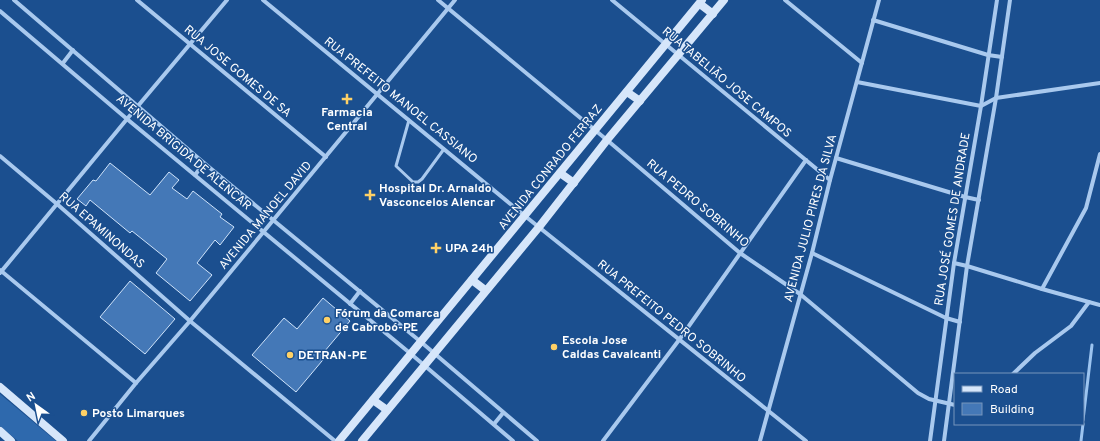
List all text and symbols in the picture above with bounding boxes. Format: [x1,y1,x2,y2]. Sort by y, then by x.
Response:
street label: RUA JOSE GOMES DE SA [180,22,294,121]
street label: RUA TABELIÃO JOSE CAMPOS [658,24,795,142]
street label: RUA PREFEITO MANOEL CASSIANO [320,34,480,168]
street label: AVENIDA BRIGIDA DE ALENCAR [112,91,254,214]
marker: Farmacia Central [342,94,352,104]
street label: AVENIDA CONRADO FERRAZ [495,102,606,234]
place label: Farmacia Central [321,105,373,135]
street label: RUA JOSÉ GOMES DE ANDRADE [931,131,975,307]
street label: AVENIDA JULIO PIRES DA SILVA [781,132,841,304]
street label: RUA PEDRO SOBRINHO [643,156,752,251]
street label: AVENIDA MANOEL DAVID [216,158,316,273]
place label: Hospital Dr. Arnaldo Vasconcelos Alencar [379,181,495,211]
street label: RUA EPAMINONDAS [55,189,148,272]
marker: Hospital Dr. Arnaldo Vasconcelos Alencar [364,189,376,201]
place label: UPA 24h [445,241,493,257]
marker: UPA 24h [430,242,442,254]
street label: RUA PREFEITO PEDRO SOBRINHO [594,257,749,387]
place label: Fórum da Comarca de Cabrobó-PE [335,306,439,336]
marker: Fórum da Comarca de Cabrobó-PE [322,315,332,325]
place label: Escola Jose Caldas Cavalcanti [562,333,661,363]
marker: Escola Jose Caldas Cavalcanti [549,342,559,352]
place label: DETRAN-PE [298,348,367,364]
marker: DETRAN-PE [285,350,295,360]
legend [954,373,1084,425]
text: Road [990,382,1018,398]
north arrow [16,385,56,425]
text: N [24,389,38,405]
text: Building [990,402,1034,418]
place label: Posto Limarques [92,406,185,422]
marker: Posto Limarques [79,408,89,418]

